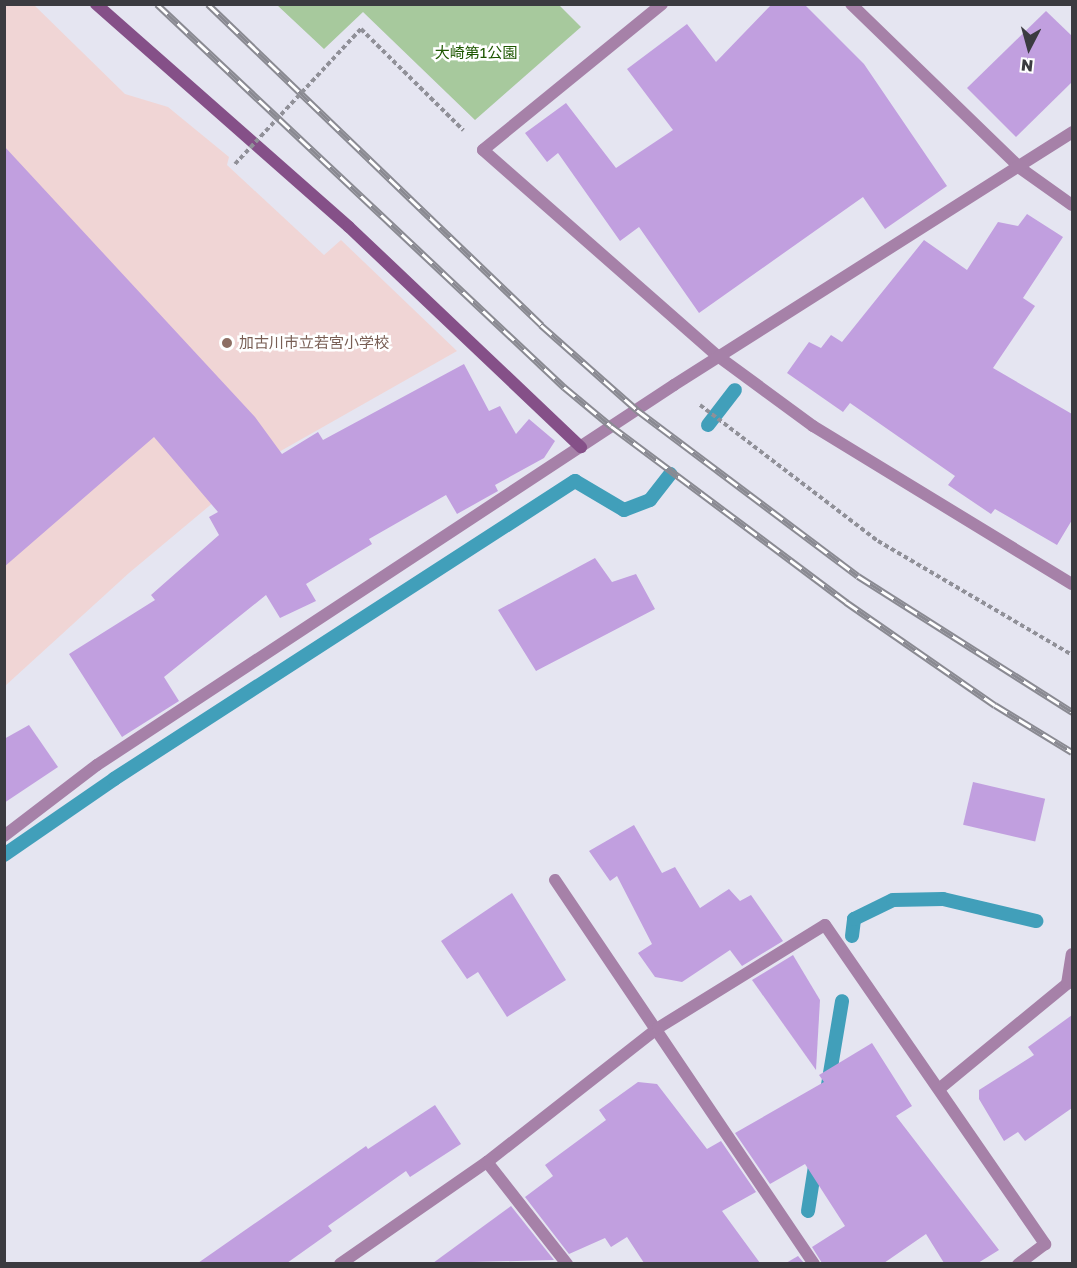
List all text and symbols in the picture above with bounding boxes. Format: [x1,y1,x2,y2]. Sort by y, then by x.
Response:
north arrow [999,18,1059,78]
park label: 大崎第1公園 [435,44,517,62]
text: N [1020,55,1034,76]
place label: 加古川市立若宮小学校 [239,334,389,352]
marker: 加古川市立若宮小学校 [220,336,234,350]

